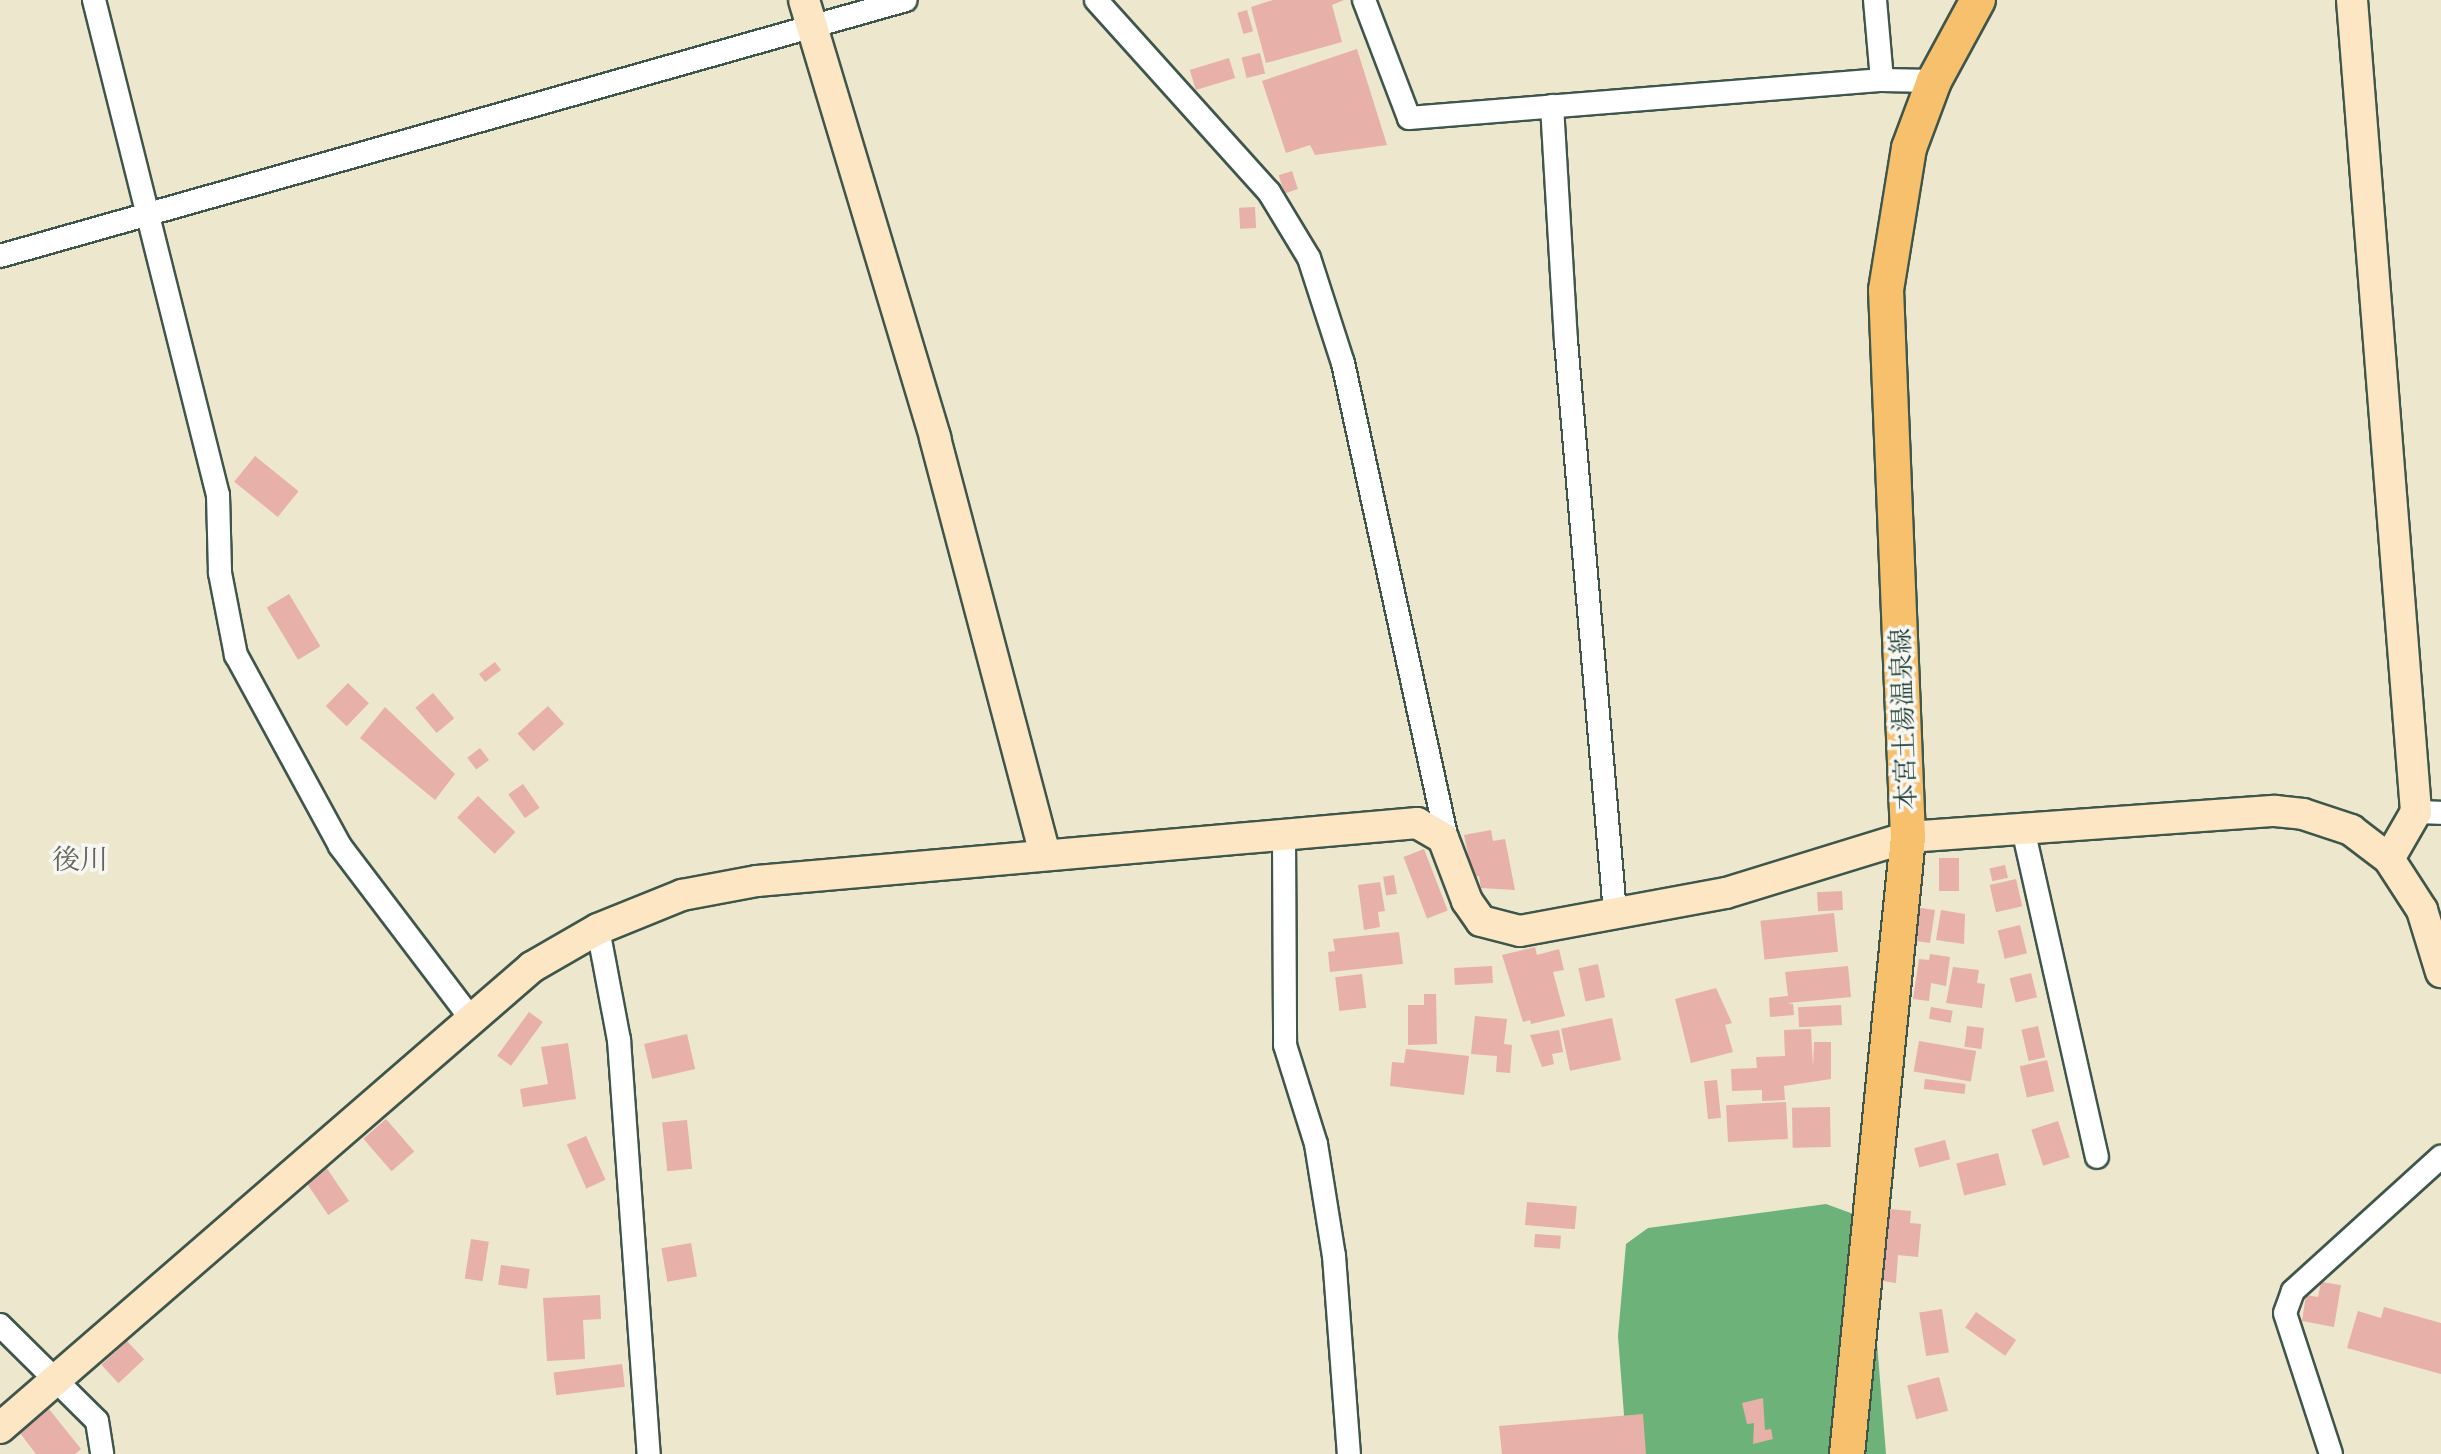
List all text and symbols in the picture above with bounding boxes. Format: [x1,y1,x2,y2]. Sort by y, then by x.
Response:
street label: 本宮土湯温泉線 [1885,628,1923,810]
district label: 後川 [52,842,108,876]

